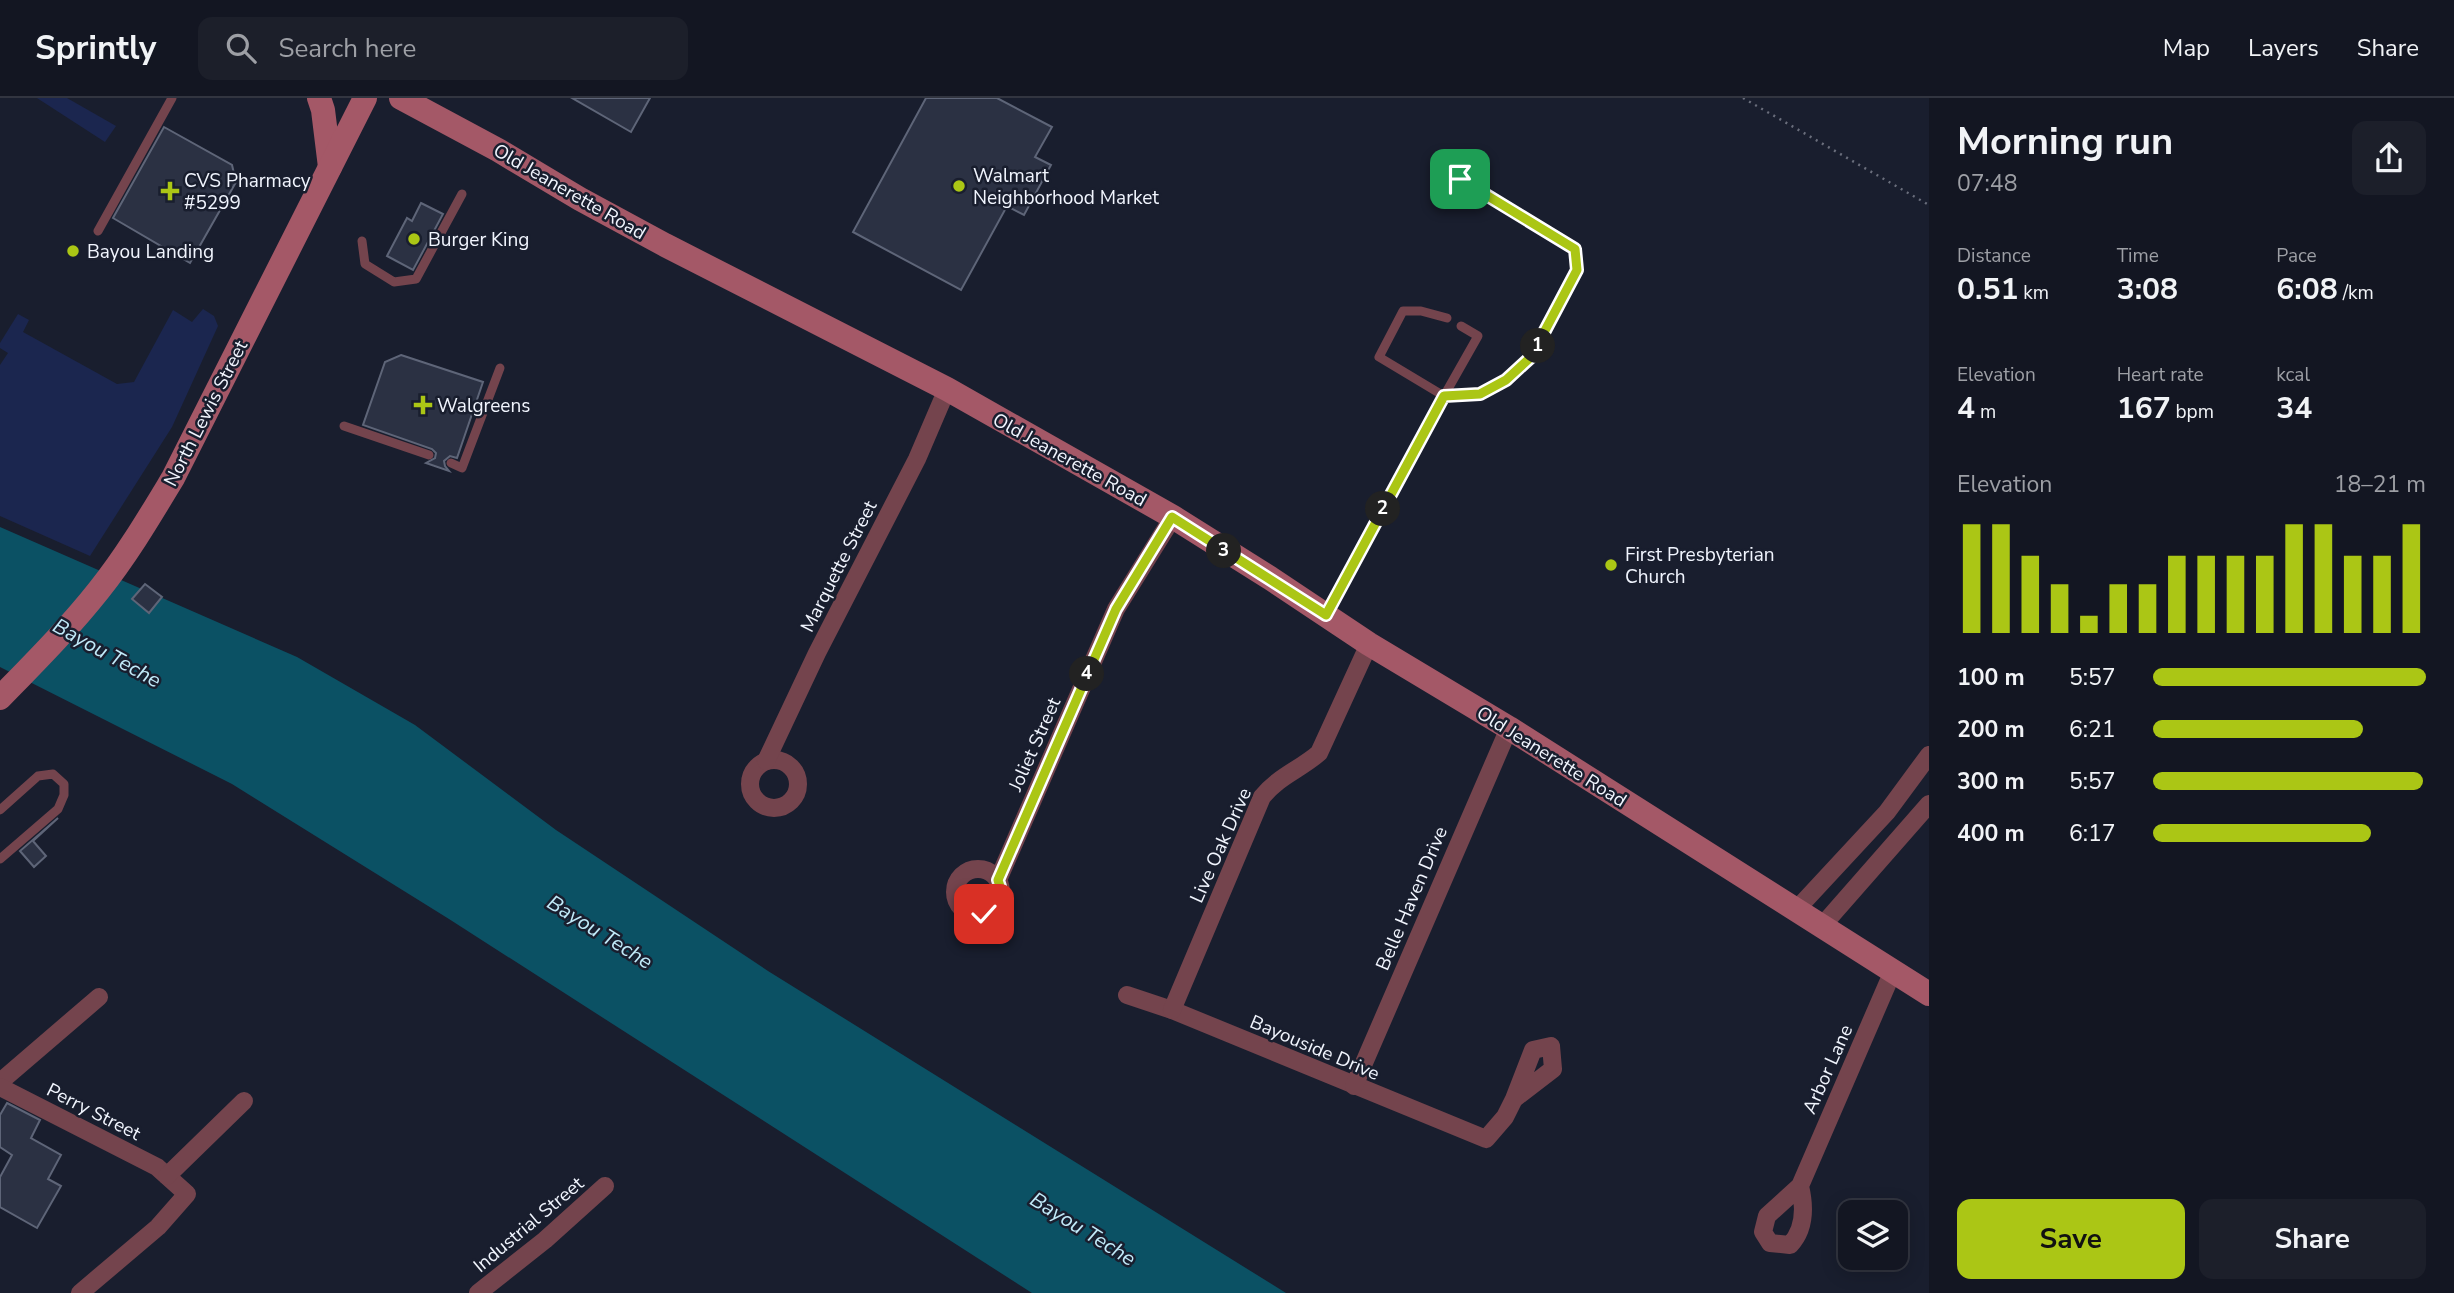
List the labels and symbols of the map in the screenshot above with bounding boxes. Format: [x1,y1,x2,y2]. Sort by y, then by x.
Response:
street label: Old Jeanerette Road [488,138,651,246]
pin [1430,149,1490,209]
place label: Walmart Neighborhood Market [973,163,1159,211]
place label: CVS Pharmacy #5299 [184,168,311,216]
marker: Walmart Neighborhood Market [951,178,967,194]
marker: CVS Pharmacy #5299 [162,183,178,199]
place label: Burger King [428,227,529,253]
marker: Burger King [406,231,422,247]
place label: Bayou Landing [87,239,214,265]
marker: Bayou Landing [65,243,81,259]
pin: 1 [1520,328,1556,364]
street label: North Lewis Street [158,336,254,491]
place label: Walgreens [437,393,530,419]
marker: Walgreens [415,397,431,413]
street label: Old Jeanerette Road [988,407,1151,513]
pin: 2 [1366,492,1400,526]
street label: Marquette Street [794,496,883,637]
pin: 3 [1206,533,1242,568]
place label: First Presbyterian Church [1625,542,1775,590]
marker: First Presbyterian Church [1603,557,1619,573]
water label: Bayou Teche [48,612,166,694]
pin: 4 [1070,656,1104,692]
street label: Joliet Street [1002,693,1067,796]
street label: Old Jeanerette Road [1472,700,1631,814]
street label: Live Oak Drive [1184,784,1258,907]
street label: Belle Haven Drive [1370,822,1454,974]
pin [954,884,1014,944]
water label: Bayou Teche [542,888,658,976]
street label: Bayouside Drive [1246,1009,1383,1087]
street label: Arbor Lane [1797,1021,1859,1118]
street label: Perry Street [42,1077,145,1147]
street label: Industrial Street [468,1171,590,1279]
water label: Bayou Teche [1025,1185,1141,1273]

